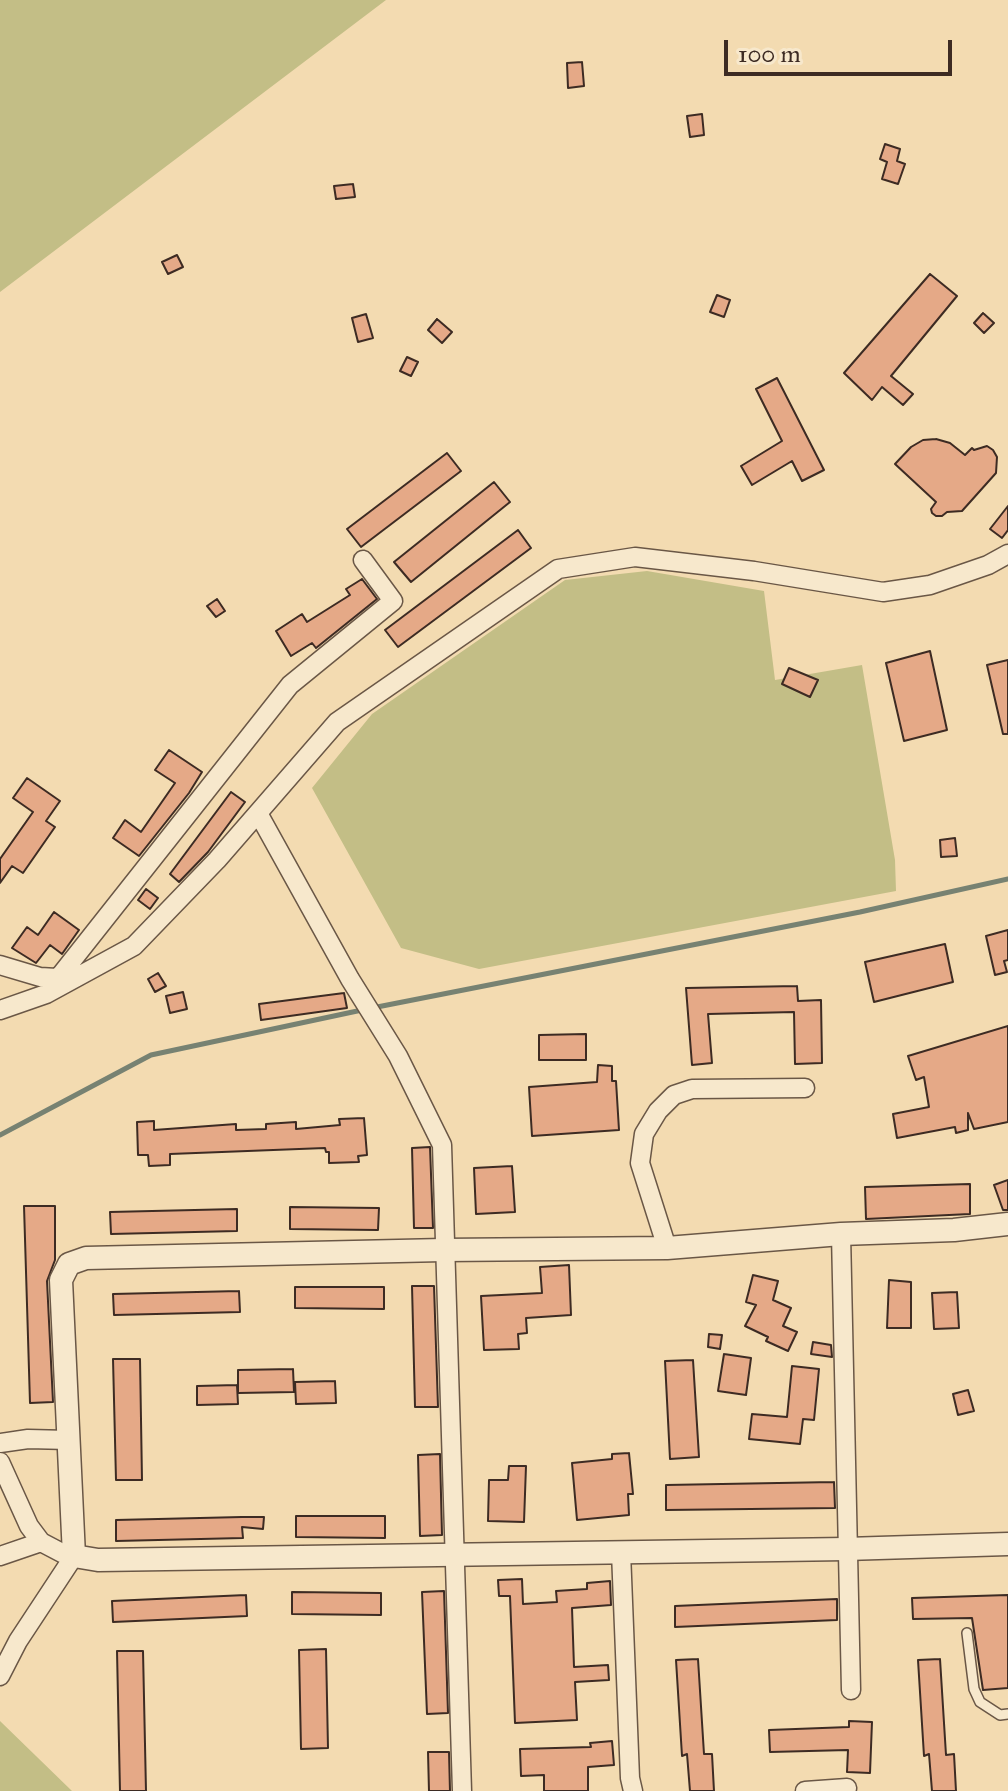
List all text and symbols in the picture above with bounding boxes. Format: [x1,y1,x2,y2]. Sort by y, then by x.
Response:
scale bar [728,24,956,74]
text: 100 m [738,39,801,69]

